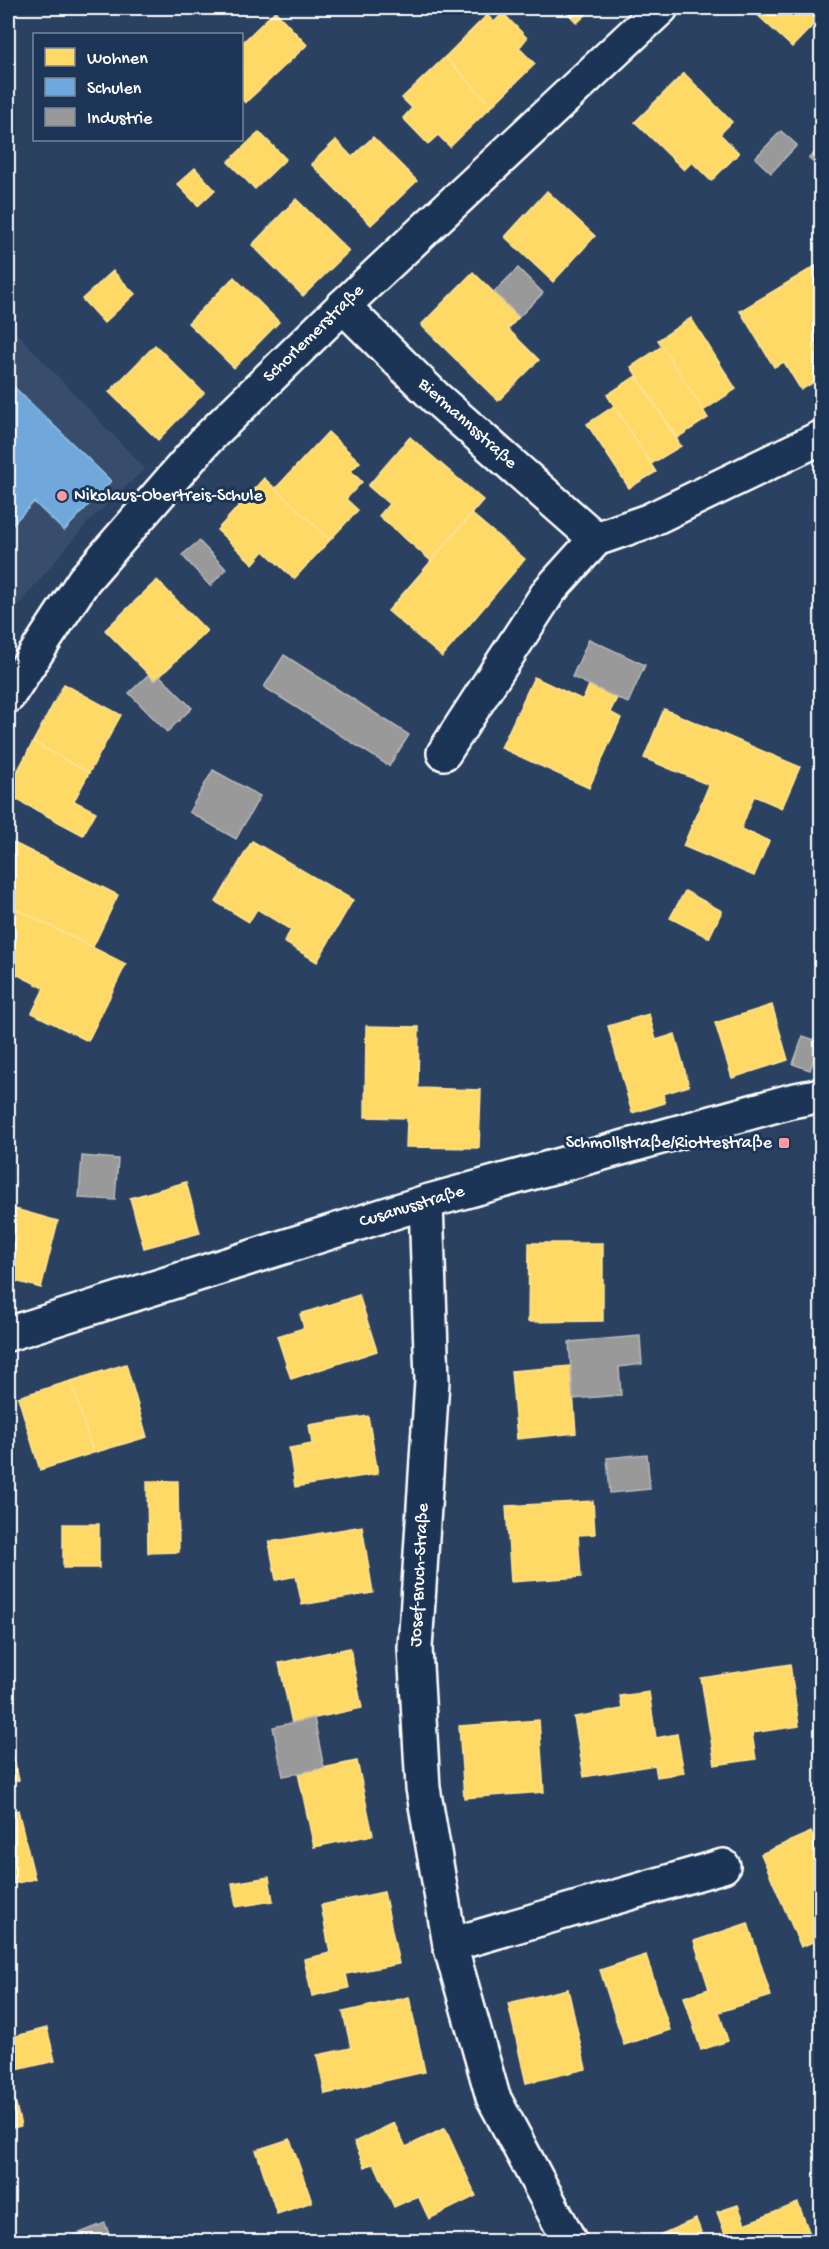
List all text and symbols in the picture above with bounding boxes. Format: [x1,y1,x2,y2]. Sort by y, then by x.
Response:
legend [33,33,243,141]
text: Wohnen [87,49,148,70]
text: Schulen [87,79,142,100]
text: Industrie [87,109,153,130]
street label: Schorlemerstraße [259,280,369,387]
street label: Biermannsstraße [412,373,521,474]
place label: Nikolaus-Obertreis-Schule [74,486,263,507]
marker: Nikolaus-Obertreis-Schule [55,489,69,503]
place label: Schmollstraße/Riottestraße [566,1133,773,1154]
marker: Schmollstraße/Riottestraße [777,1136,791,1150]
street label: Cusanusstraße [357,1181,468,1233]
street label: Josef-Bruch-Straße [406,1502,434,1647]

